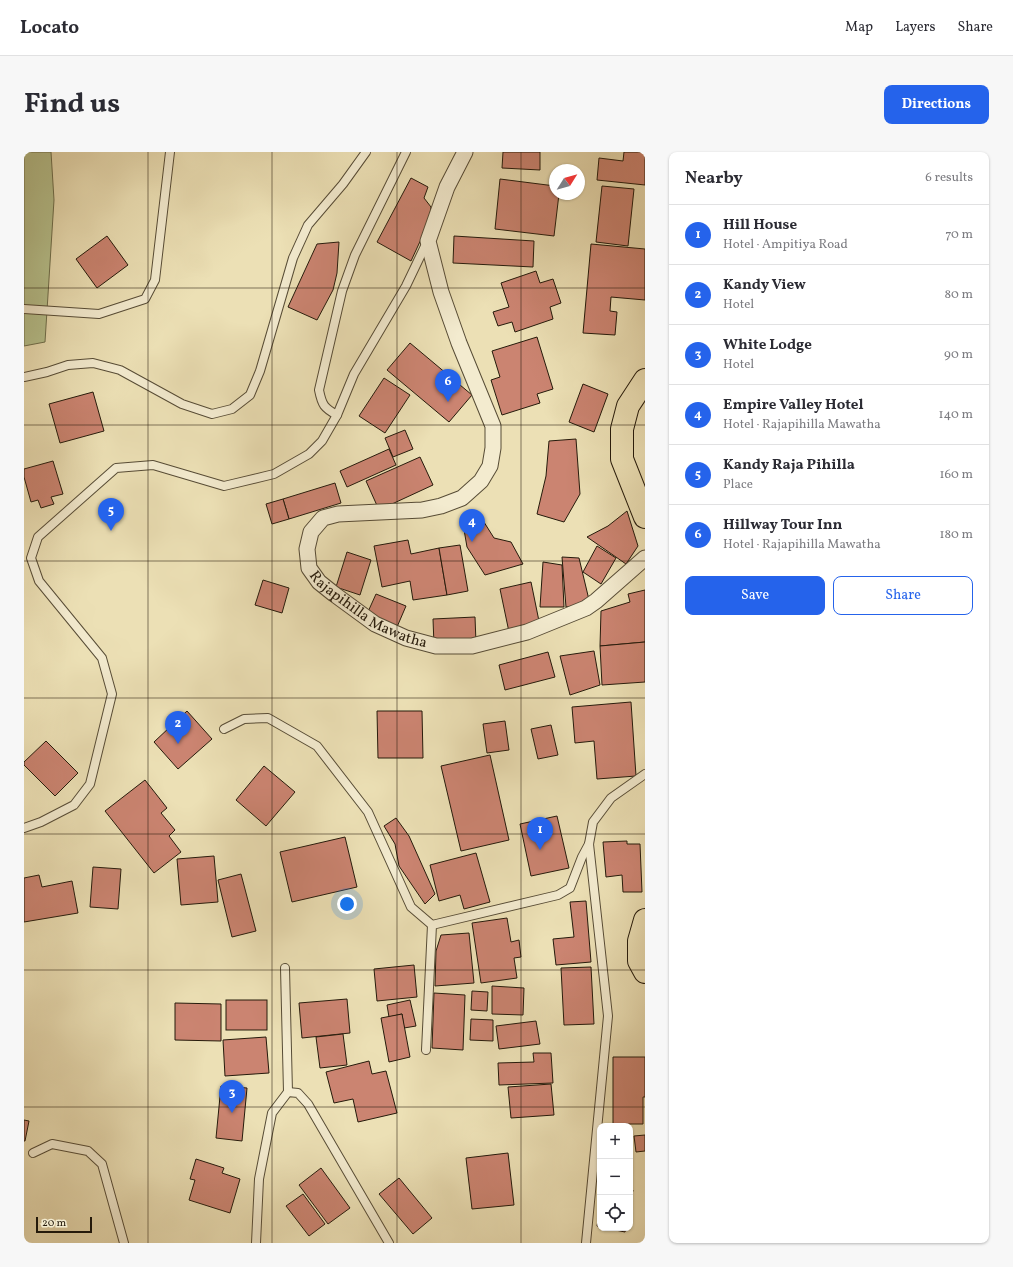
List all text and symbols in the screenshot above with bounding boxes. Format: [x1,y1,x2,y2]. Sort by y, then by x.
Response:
text: Locato [20,15,79,41]
text: Map [845,18,873,37]
text: Layers [895,18,935,37]
text: Share [957,18,993,37]
text: Find us [24,85,120,124]
button: Directions [884,85,989,124]
north arrow [549,164,585,200]
text: Nearby [685,167,743,190]
text: 6 results [925,169,973,187]
text: Hill House [723,215,797,236]
text: 1 [695,226,701,244]
text: 70 m [945,226,973,244]
text: Hotel · Ampitiya Road [723,236,848,254]
text: Kandy View [723,275,806,296]
text: 2 [695,286,701,304]
text: 80 m [944,286,973,304]
text: Hotel [723,296,754,314]
text: White Lodge [723,335,812,356]
text: 3 [695,346,701,364]
text: 90 m [944,346,973,364]
text: Hotel [723,356,754,374]
pin: 6 [435,369,461,402]
text: Empire Valley Hotel [723,395,864,416]
text: 4 [694,406,702,424]
text: 140 m [939,406,973,424]
text: Hotel · Rajapihilla Mawatha [723,416,881,434]
text: Kandy Raja Pihilla [723,455,855,476]
text: 5 [695,466,701,484]
text: 160 m [939,466,973,484]
text: Place [723,476,753,494]
pin: 5 [98,498,124,531]
pin: 4 [459,509,485,542]
text: Hillway Tour Inn [723,515,842,536]
text: 6 [694,526,702,544]
text: 180 m [939,526,973,544]
text: Hotel · Rajapihilla Mawatha [723,536,881,554]
street label: Rajapihilla Mawatha [304,567,430,654]
button: Save [685,576,825,615]
button: Share [833,576,973,615]
pin: 2 [165,711,191,744]
pin: 1 [527,817,553,850]
your location [337,894,357,914]
pin: 3 [219,1080,245,1113]
map controls [597,1123,633,1231]
button: + [597,1123,633,1159]
button: − [597,1159,633,1195]
button: locate [597,1195,633,1231]
scale bar [36,1215,92,1234]
text: 20 m [42,1216,66,1231]

